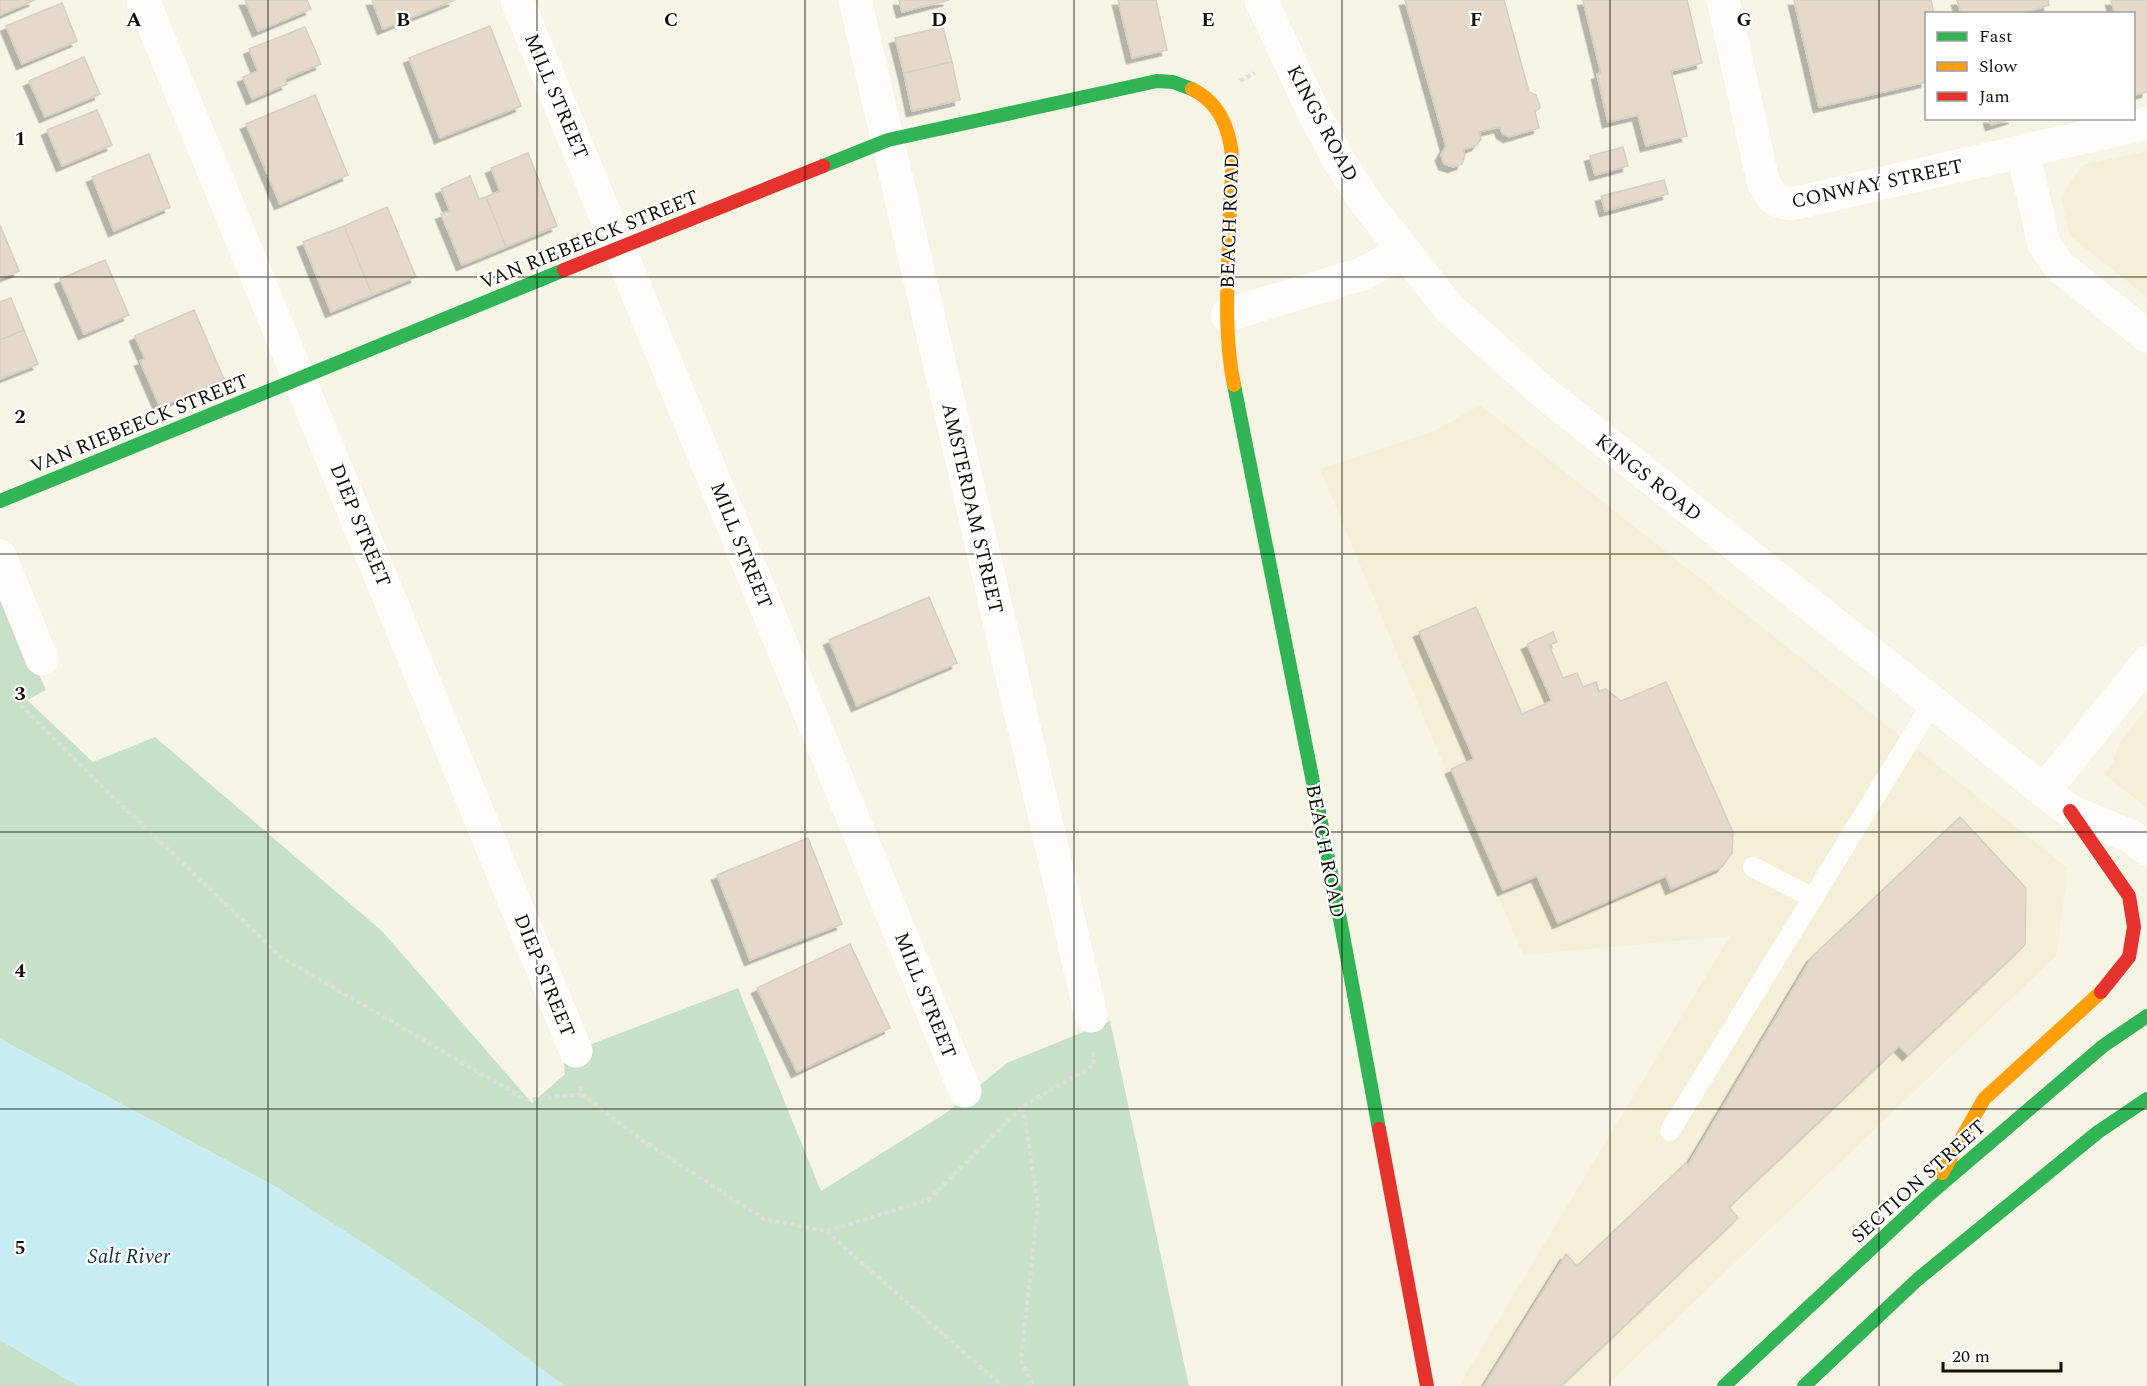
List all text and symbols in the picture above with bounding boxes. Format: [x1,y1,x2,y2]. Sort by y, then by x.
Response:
text: A [126,5,142,35]
text: B [396,5,410,35]
text: C [664,5,678,35]
text: D [931,5,947,35]
text: E [1201,5,1215,35]
text: F [1470,5,1482,35]
text: G [1736,5,1752,35]
legend [1925,12,2135,120]
text: Fast [1979,23,2012,50]
street label: MILL STREET [516,29,596,164]
text: Slow [1979,53,2018,80]
street label: KINGS ROAD [1279,60,1366,187]
text: Jam [1979,83,2010,110]
text: 1 [14,124,26,154]
street label: CONWAY STREET [1789,151,1966,217]
street label: BEACH ROAD [1213,153,1247,289]
street label: VAN RIEBEECK STREET [476,182,703,298]
street label: VAN RIEBEECK STREET [26,366,253,482]
street label: AMSTERDAM STREET [933,400,1011,617]
text: 2 [14,402,26,432]
street label: KINGS ROAD [1589,426,1708,529]
street label: DIEP STREET [322,459,399,592]
street label: MILL STREET [702,478,780,613]
text: 3 [14,679,26,709]
street label: BEACH ROAD [1297,782,1353,921]
street label: DIEP STREET [506,909,583,1042]
street label: MILL STREET [886,928,964,1063]
text: 4 [14,956,26,986]
street label: SECTION STREET [1844,1113,1993,1251]
text: 5 [14,1233,26,1263]
water label: Salt River [88,1241,171,1273]
scale bar [1943,1335,2062,1373]
text: 20 m [1952,1343,1990,1370]

